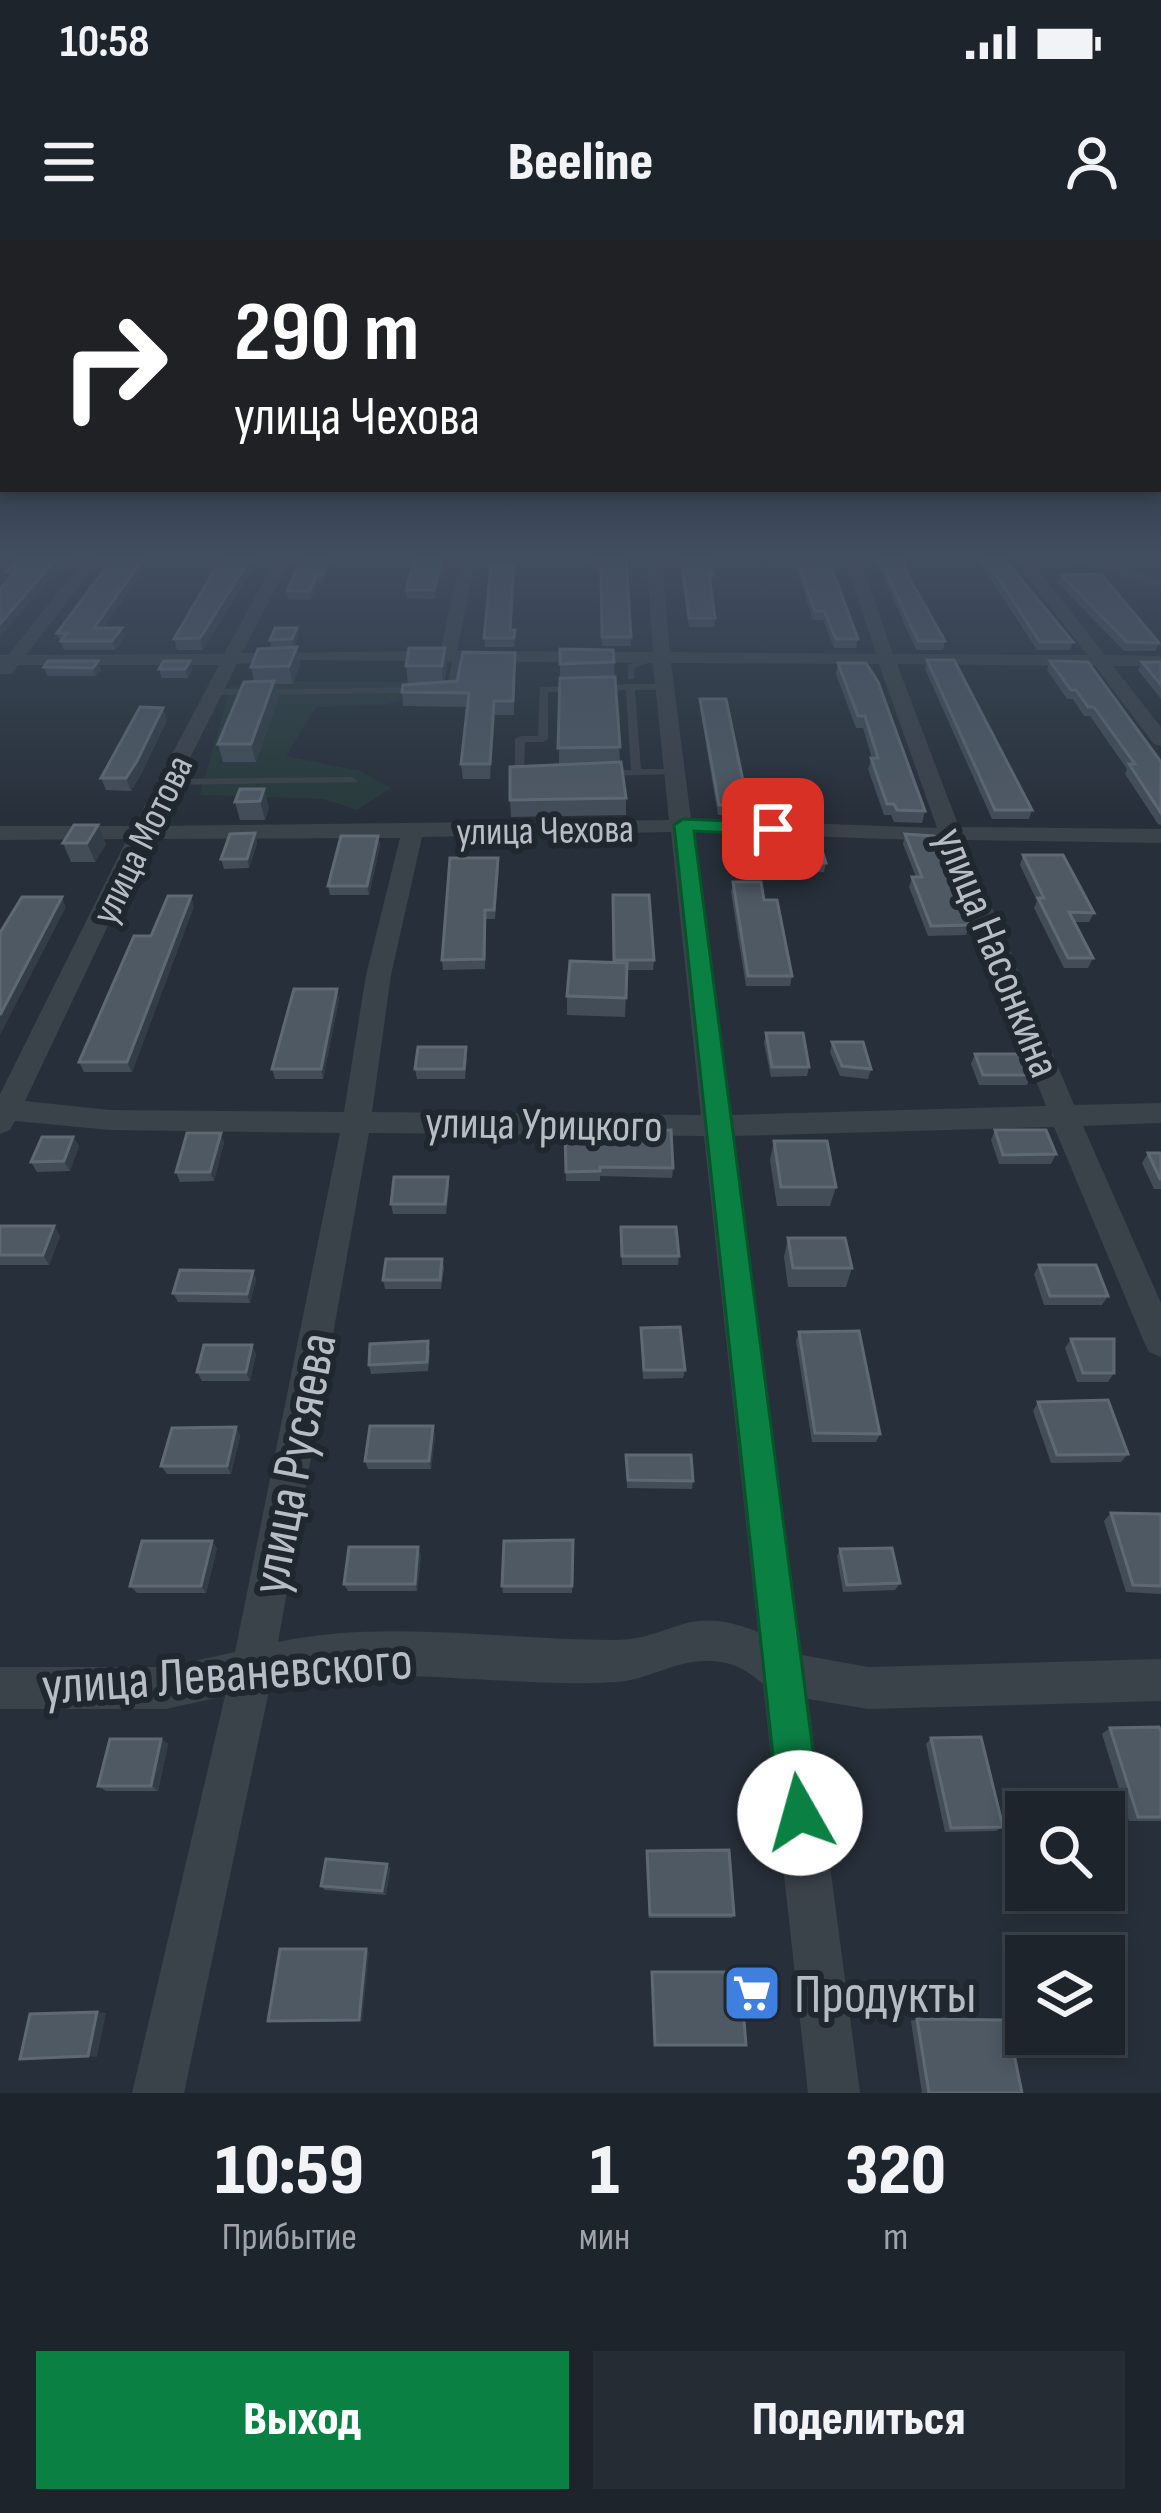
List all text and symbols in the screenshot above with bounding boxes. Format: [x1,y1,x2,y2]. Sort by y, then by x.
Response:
text: 10:58 [60,15,150,70]
icon: menu [36,129,102,195]
icon: person [1059,129,1125,195]
text: Beeline [508,130,653,195]
text: 290 m [234,283,419,384]
icon: right [36,288,192,444]
text: улица Чехова [234,385,480,450]
street label: улица Мотова [82,748,204,932]
pin [722,778,824,880]
icon: arrive [740,796,806,862]
street label: улица Чехова [456,806,634,857]
street label: улица Насонкина [922,820,1072,1086]
street label: улица Урицкого [425,1096,663,1155]
street label: улица Русяева [237,1327,352,1600]
street label: улица Леваневского [40,1629,415,1720]
position arrow [737,1750,863,1876]
map controls [1005,1791,1125,2055]
button: search [1005,1791,1125,1911]
button: layers [1005,1935,1125,2055]
supermarket icon: Продукты [721,1962,783,2024]
place label: Продукты [794,1963,976,2028]
text: 10:59 [215,2128,364,2215]
text: 1 [590,2128,619,2215]
text: 320 [845,2128,946,2215]
text: Прибытие [222,2214,357,2261]
text: мин [579,2214,630,2261]
text: m [883,2214,908,2261]
button: Выход [36,2351,569,2489]
button: Поделиться [593,2351,1125,2489]

